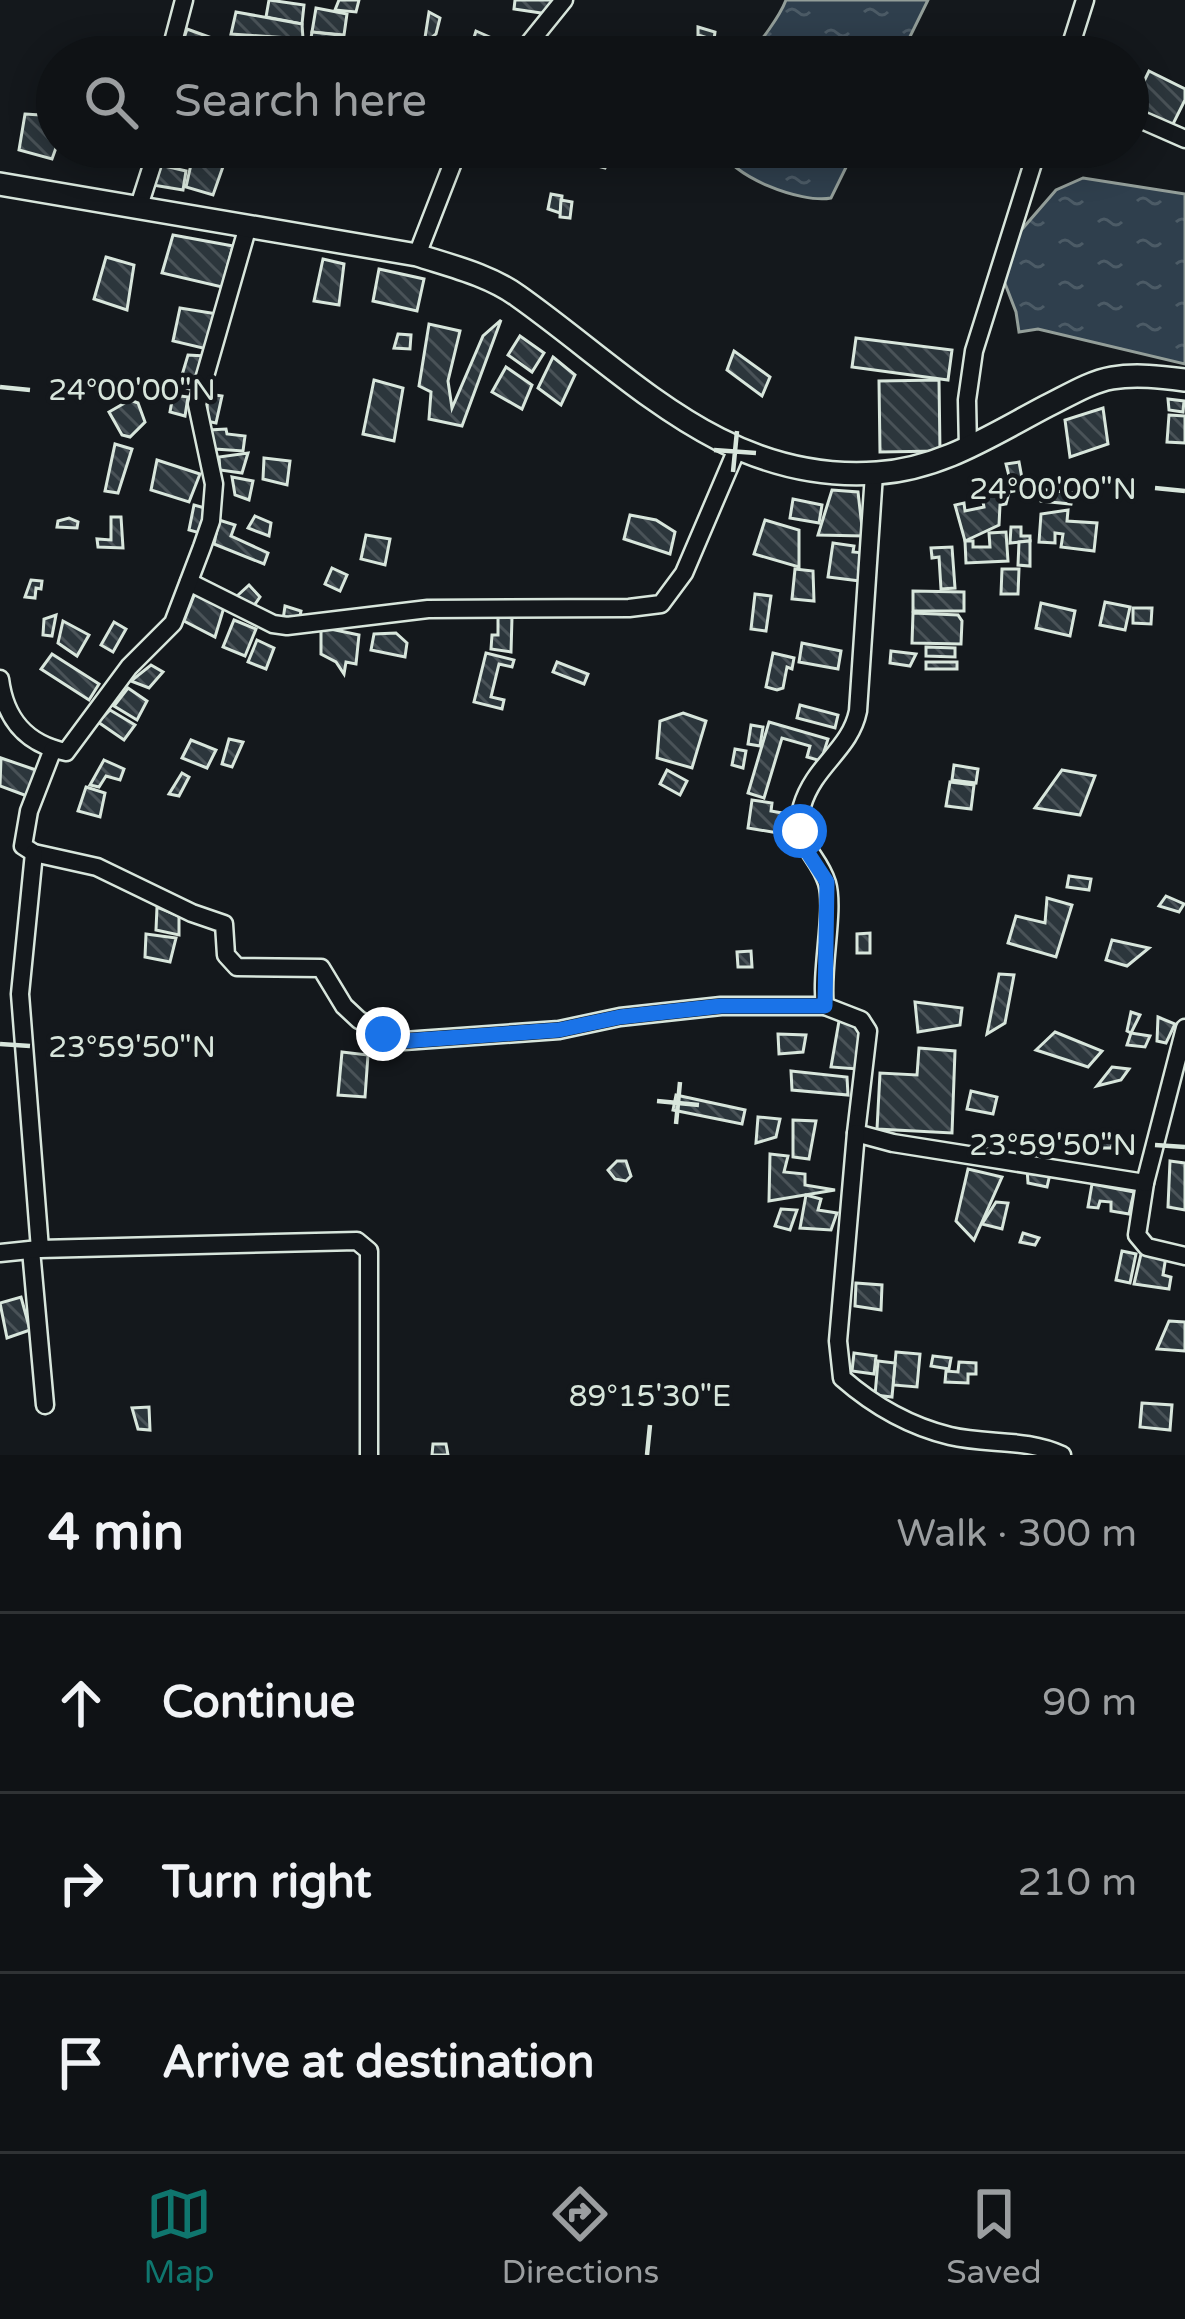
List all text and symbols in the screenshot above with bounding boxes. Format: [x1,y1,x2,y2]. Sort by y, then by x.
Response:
search box [36,36,1149,168]
icon: search [78,69,144,135]
text: Search here [174,75,427,129]
text: 24°00'00"N [48,372,216,409]
text: 24°00'00"N [969,471,1137,508]
route start [773,804,827,858]
route end [356,1007,410,1061]
text: 23°59'50"N [48,1029,216,1066]
text: 23°59'50"N [969,1127,1137,1164]
text: 89°15'30"E [569,1378,731,1415]
text: 4 min [48,1502,184,1564]
text: Walk · 300 m [896,1510,1137,1557]
icon: ahead [48,1670,114,1736]
text: Continue [162,1676,355,1730]
text: 90 m [1042,1679,1137,1726]
icon: right [48,1850,114,1916]
text: Turn right [162,1856,371,1910]
text: 210 m [1018,1859,1137,1906]
icon: arrive [48,2030,114,2096]
text: Arrive at destination [162,2036,594,2090]
tab: Map [143,2181,215,2292]
tab: Directions [501,2181,659,2292]
tab: Saved [946,2181,1042,2292]

